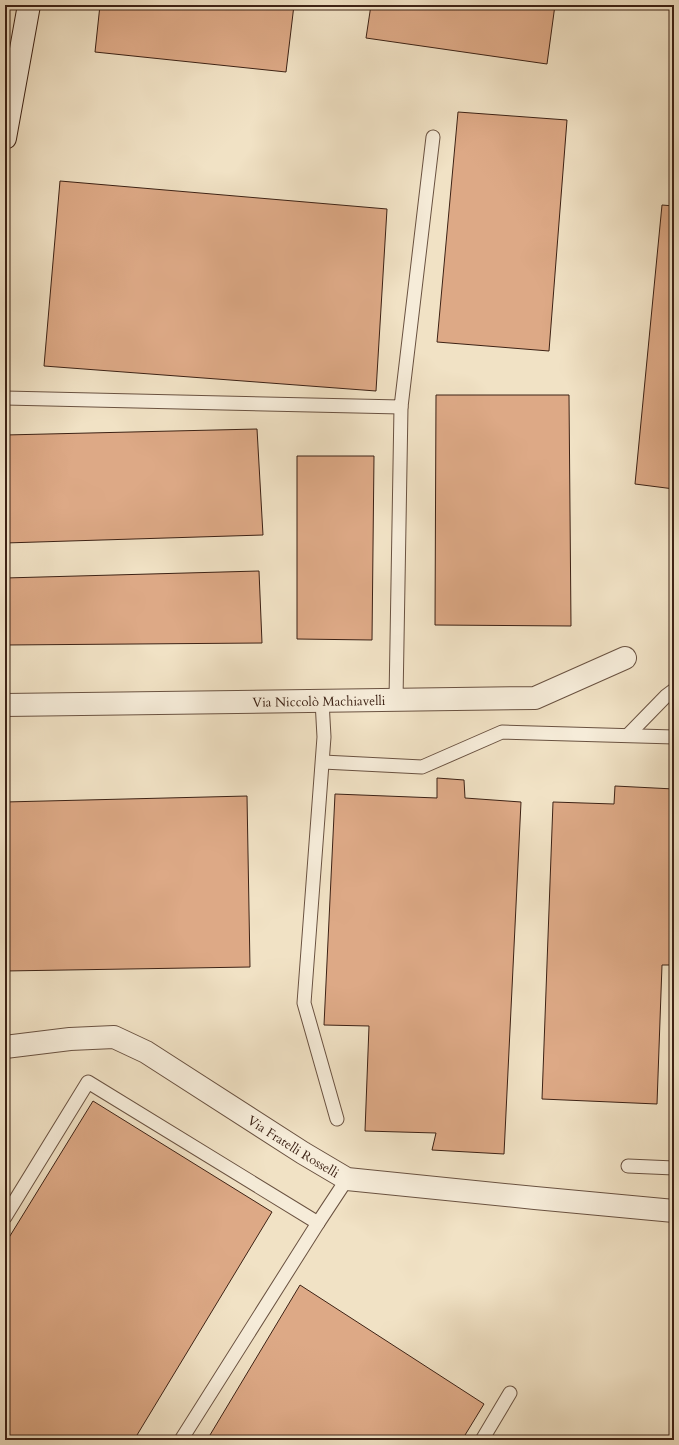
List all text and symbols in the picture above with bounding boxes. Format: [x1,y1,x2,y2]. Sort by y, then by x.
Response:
street label: Via Niccolò Machiavelli [252,692,386,712]
street label: Via Fratelli Rosselli [244,1112,343,1183]

